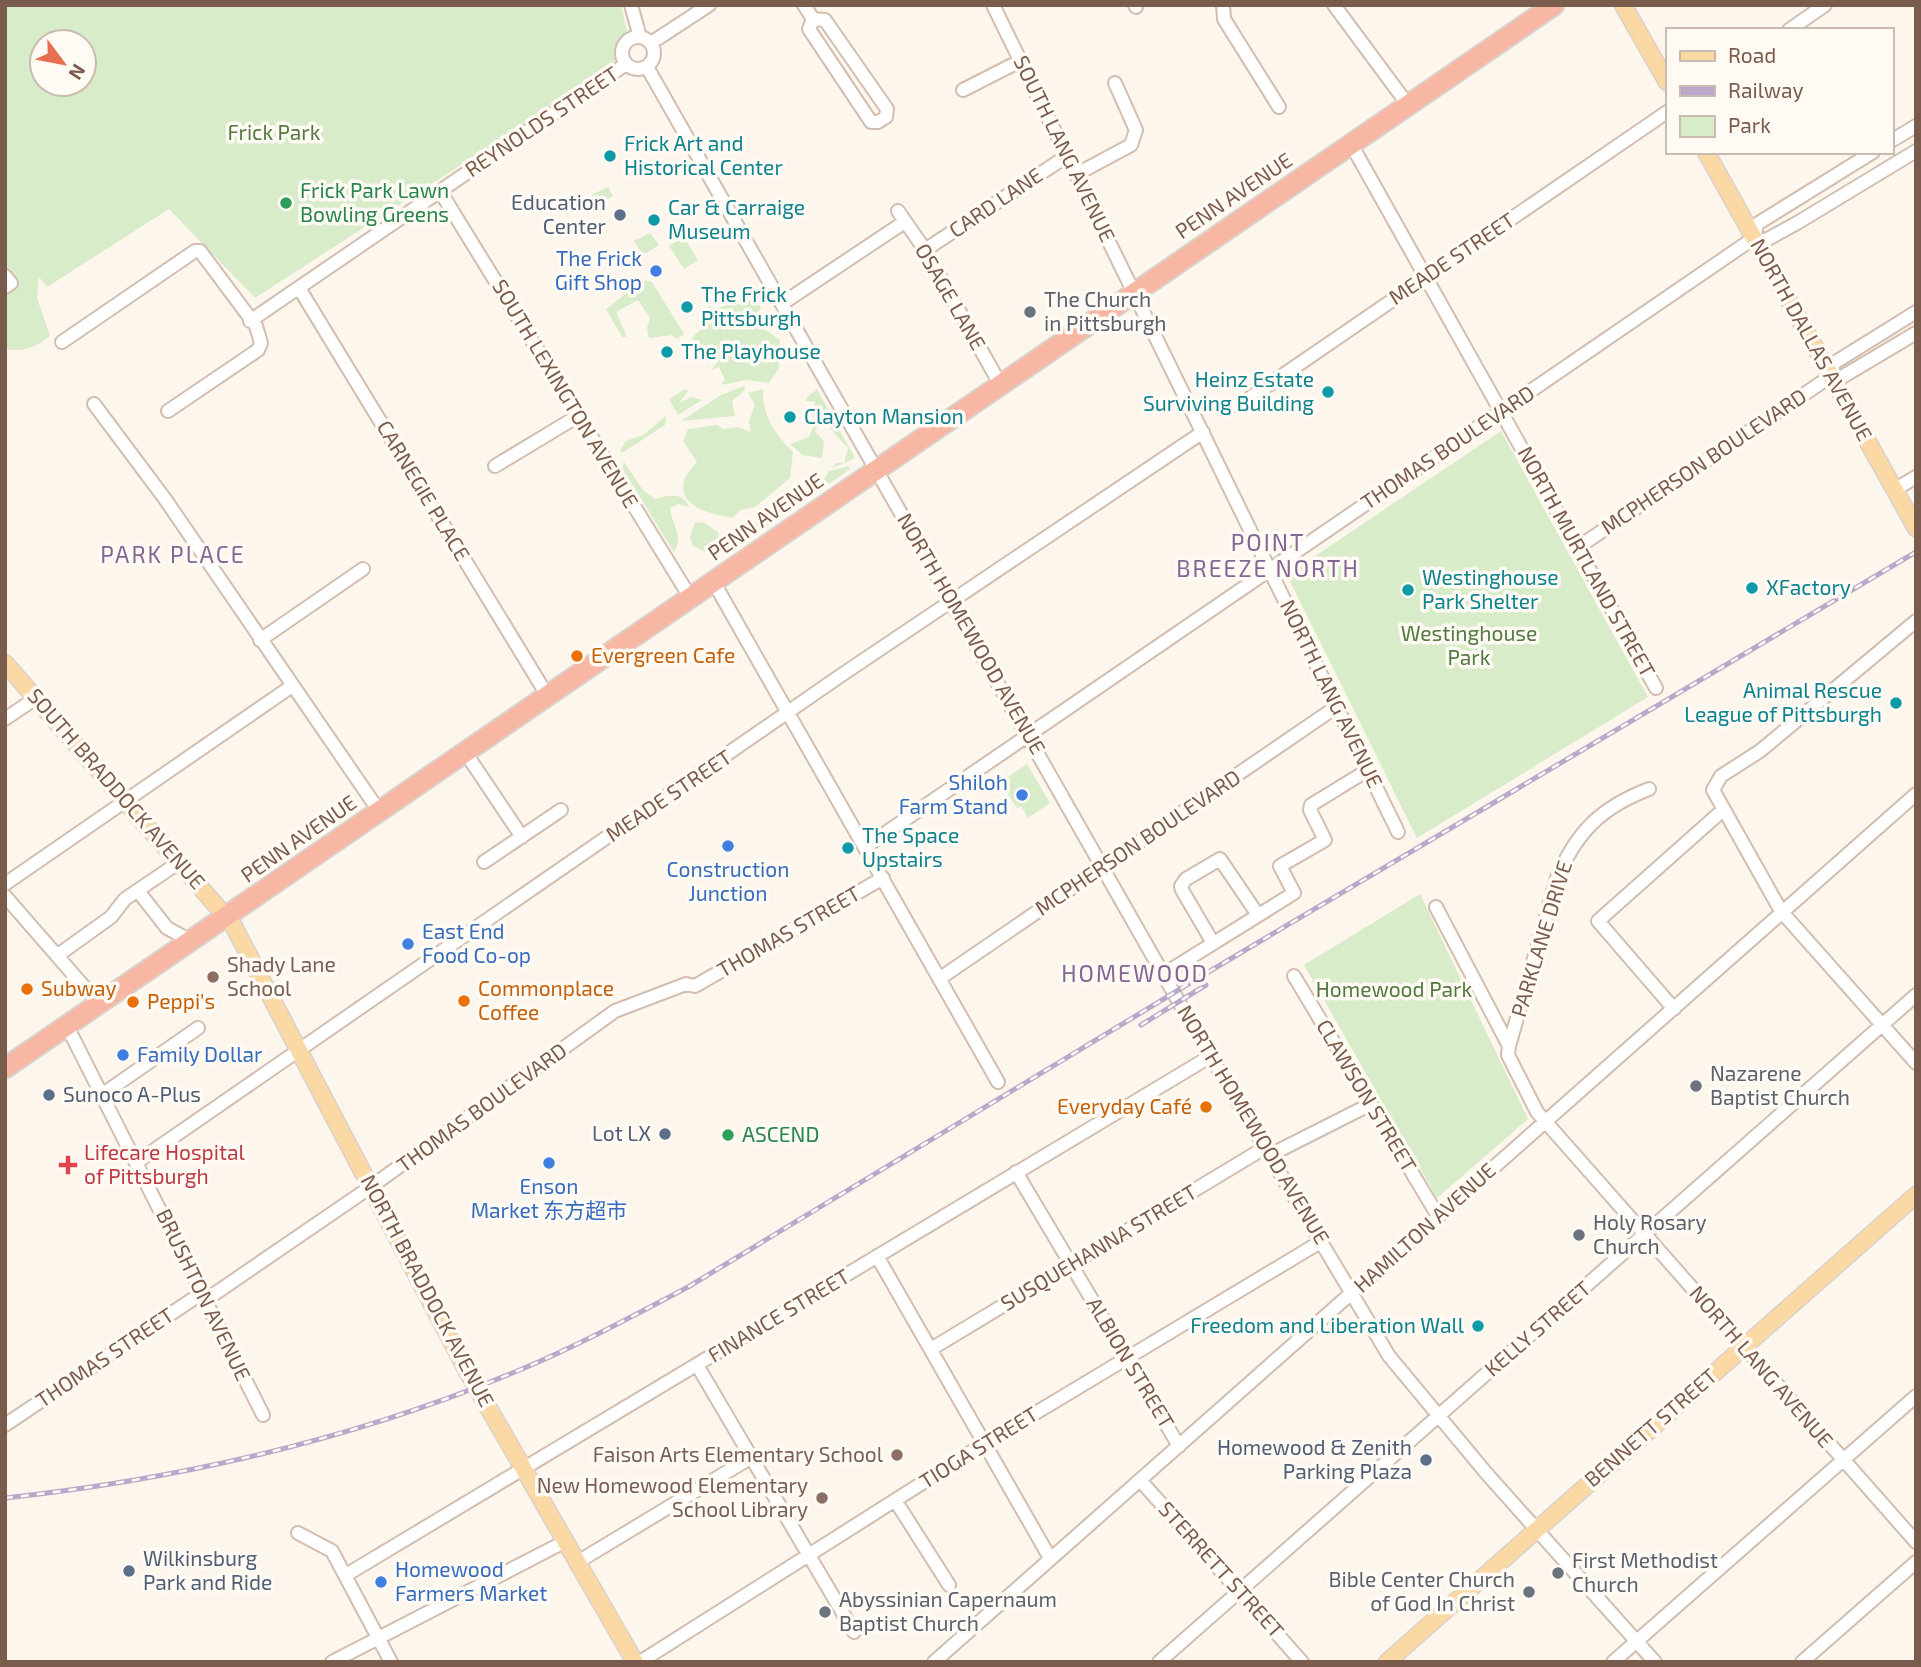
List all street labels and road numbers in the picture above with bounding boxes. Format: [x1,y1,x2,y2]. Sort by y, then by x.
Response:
street label: SOUTH LANG AVENUE [1009,51,1121,246]
street label: REYNOLDS STREET [460,60,623,181]
street label: PENN AVENUE [1170,147,1296,243]
street label: CARD LANE [944,161,1047,242]
street label: MEADE STREET [1384,206,1519,309]
street label: NORTH DALLAS AVENUE [1746,234,1878,445]
street label: OSAGE LANE [911,239,992,354]
street label: SOUTH LEXINGTON AVENUE [488,275,644,512]
street label: THOMAS BOULEVARD [1356,379,1539,514]
street label: MCPHERSON BOULEVARD [1596,383,1811,539]
street label: CARNEGIE PLACE [373,415,476,565]
street label: NORTH MURTLAND STREET [1513,442,1661,681]
street label: PENN AVENUE [703,467,828,565]
street label: NORTH HOMEWOOD AVENUE [893,508,1052,758]
street label: NORTH LANG AVENUE [1276,595,1389,791]
street label: SOUTH BRADDOCK AVENUE [23,683,211,893]
street label: MEADE STREET [601,743,736,846]
street label: MCPHERSON BOULEVARD [1030,764,1245,920]
street label: PENN AVENUE [236,789,361,887]
street label: PARKLANE DRIVE [1505,857,1576,1020]
street label: THOMAS STREET [712,880,864,982]
street label: NORTH HOMEWOOD AVENUE [1173,1000,1336,1248]
street label: CLAWSON STREET [1312,1015,1423,1176]
street label: THOMAS BOULEVARD [391,1037,571,1177]
street label: HAMILTON AVENUE [1348,1157,1500,1297]
street label: NORTH BRADDOCK AVENUE [356,1170,500,1411]
street label: SUSQUEHANNA STREET [996,1178,1201,1316]
street label: BRUSHTON AVENUE [152,1204,257,1384]
street label: FINANCE STREET [703,1263,853,1367]
street label: KELLY STREET [1479,1275,1595,1381]
street label: NORTH LANG AVENUE [1685,1280,1839,1452]
street label: ALBION STREET [1082,1292,1180,1432]
street label: THOMAS STREET [30,1301,178,1412]
street label: BENNETT STREET [1579,1363,1721,1491]
street label: TIOGA STREET [914,1400,1042,1493]
street label: STERRETT STREET [1154,1496,1290,1642]

